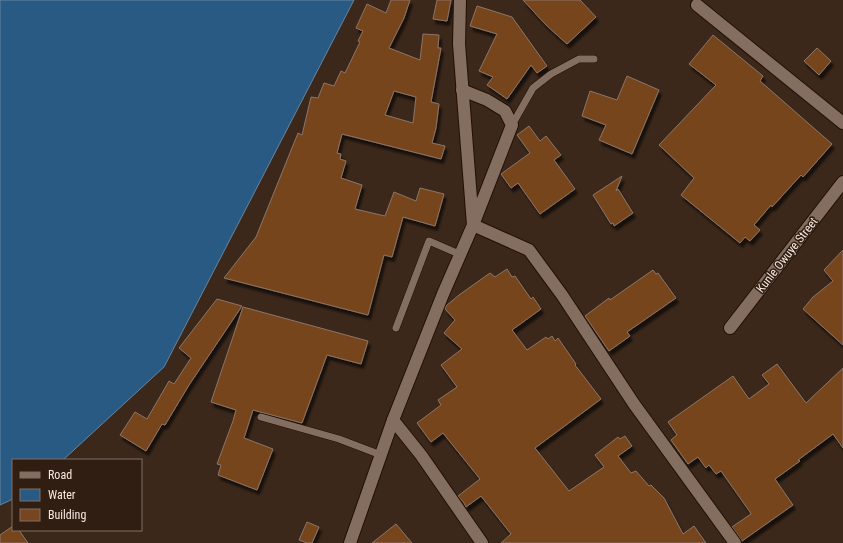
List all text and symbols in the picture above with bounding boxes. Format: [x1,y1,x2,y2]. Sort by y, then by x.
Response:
street label: Kunle Owuye Street [753,214,821,295]
legend [12,459,142,531]
text: Road [48,468,72,482]
text: Water [48,488,76,502]
text: Building [48,508,86,522]

